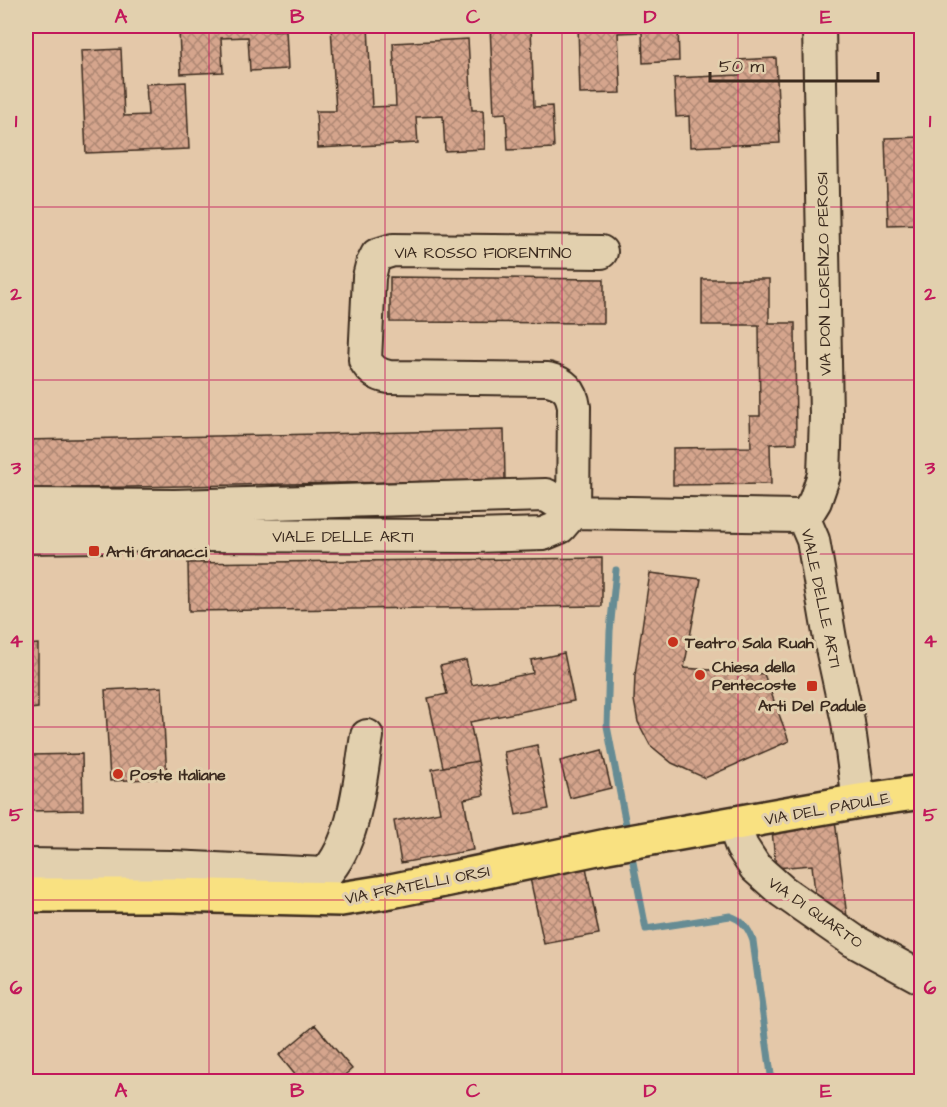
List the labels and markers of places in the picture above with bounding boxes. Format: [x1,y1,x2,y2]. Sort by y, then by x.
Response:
place label: Arti Granacci [106,541,208,563]
marker: Arti Granacci [87,544,101,558]
place label: Teatro Sala Ruah [684,632,815,654]
marker: Teatro Sala Ruah [666,635,680,649]
place label: Chiesa della Pentecoste [712,656,797,696]
marker: Chiesa della Pentecoste [693,668,707,682]
marker: Arti Del Padule [805,679,819,693]
place label: Arti Del Padule [758,695,866,717]
place label: Poste Italiane [130,764,226,786]
marker: Poste Italiane [111,767,125,781]

